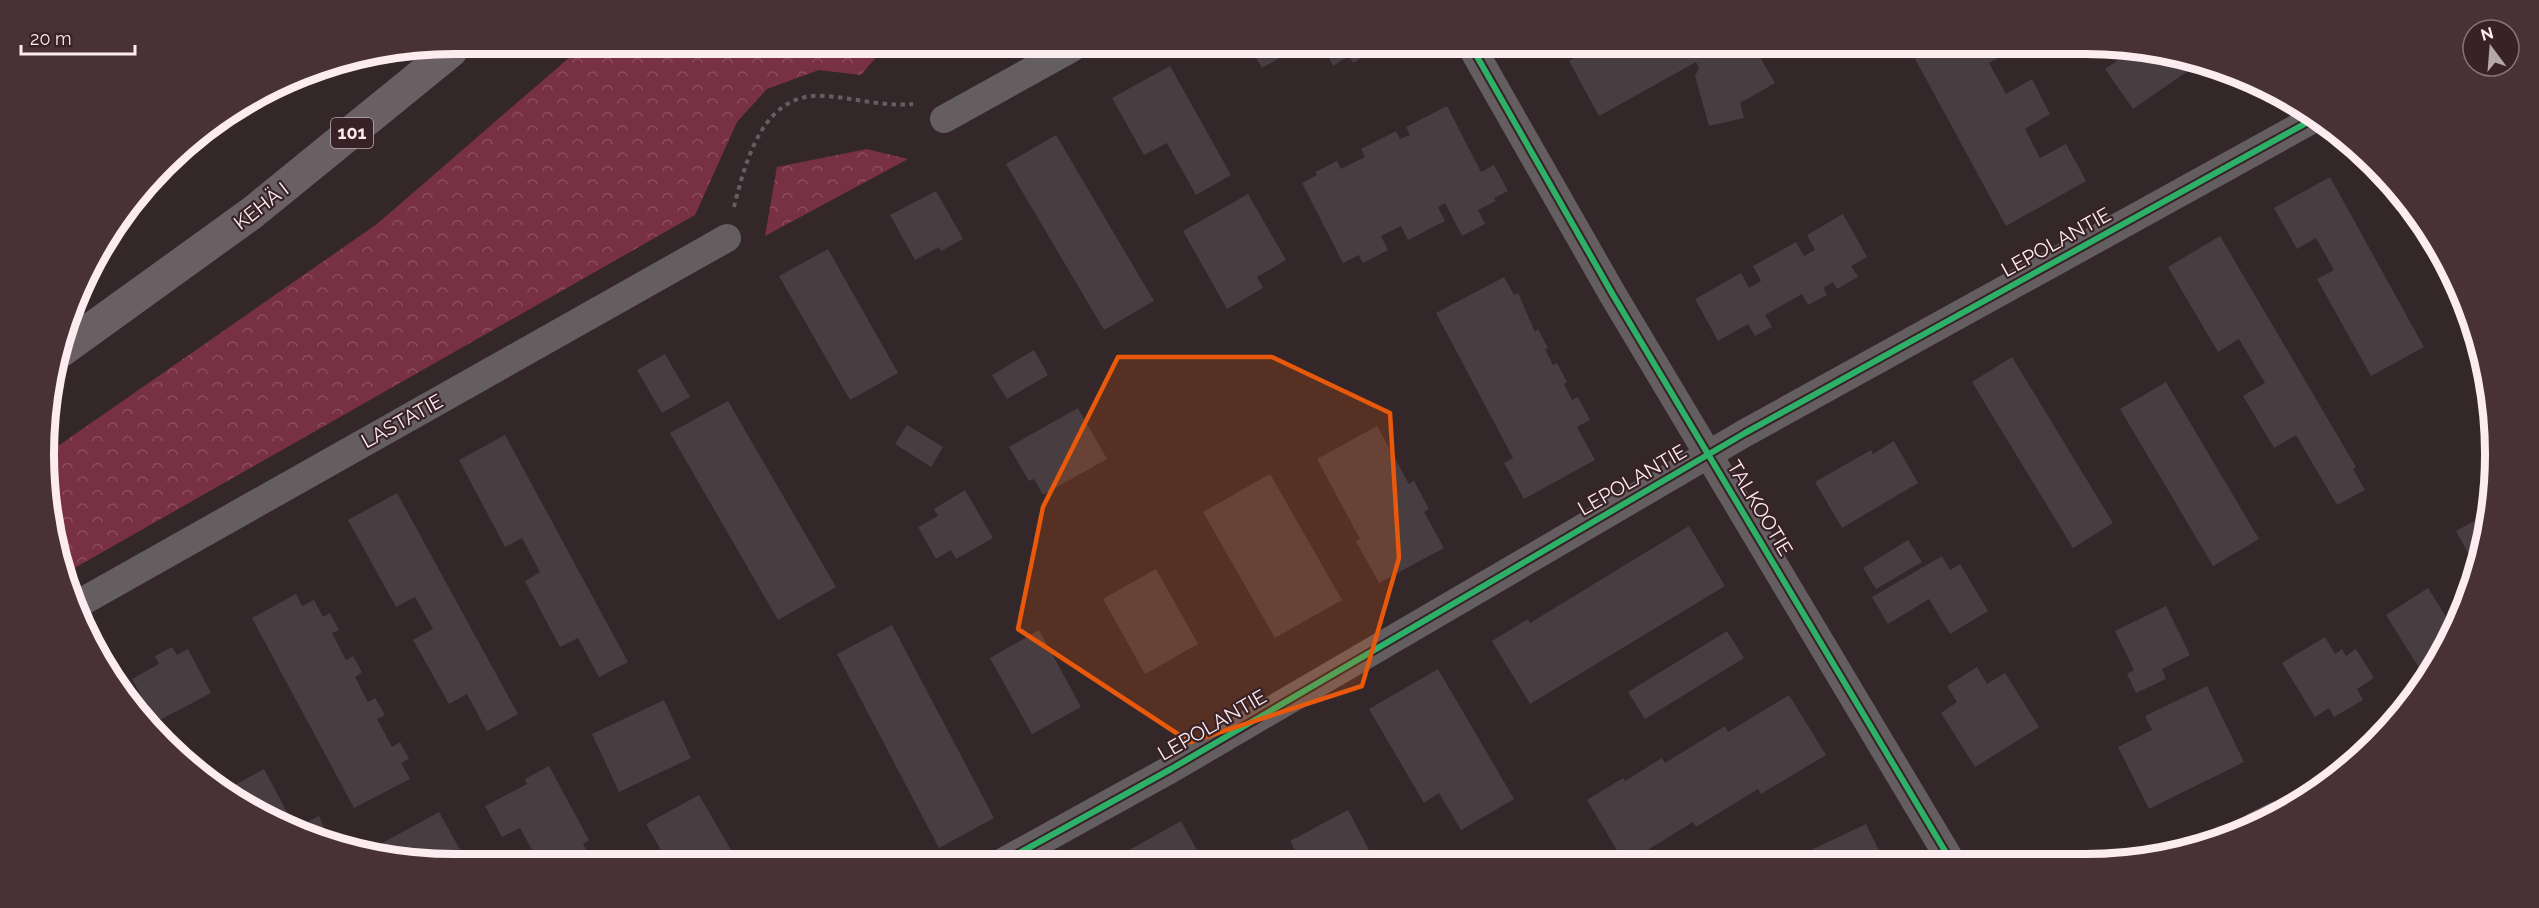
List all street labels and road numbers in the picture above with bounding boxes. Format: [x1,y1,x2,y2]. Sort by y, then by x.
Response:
road number: 101 [331,118,373,148]
street label: KEHÄ I [229,177,293,235]
street label: LEPOLANTIE [1997,202,2115,282]
street label: LASTATIE [357,389,447,453]
street label: LEPOLANTIE [1573,439,1691,521]
street label: TALKOOTIE [1722,456,1798,560]
street label: LEPOLANTIE [1153,684,1271,766]

